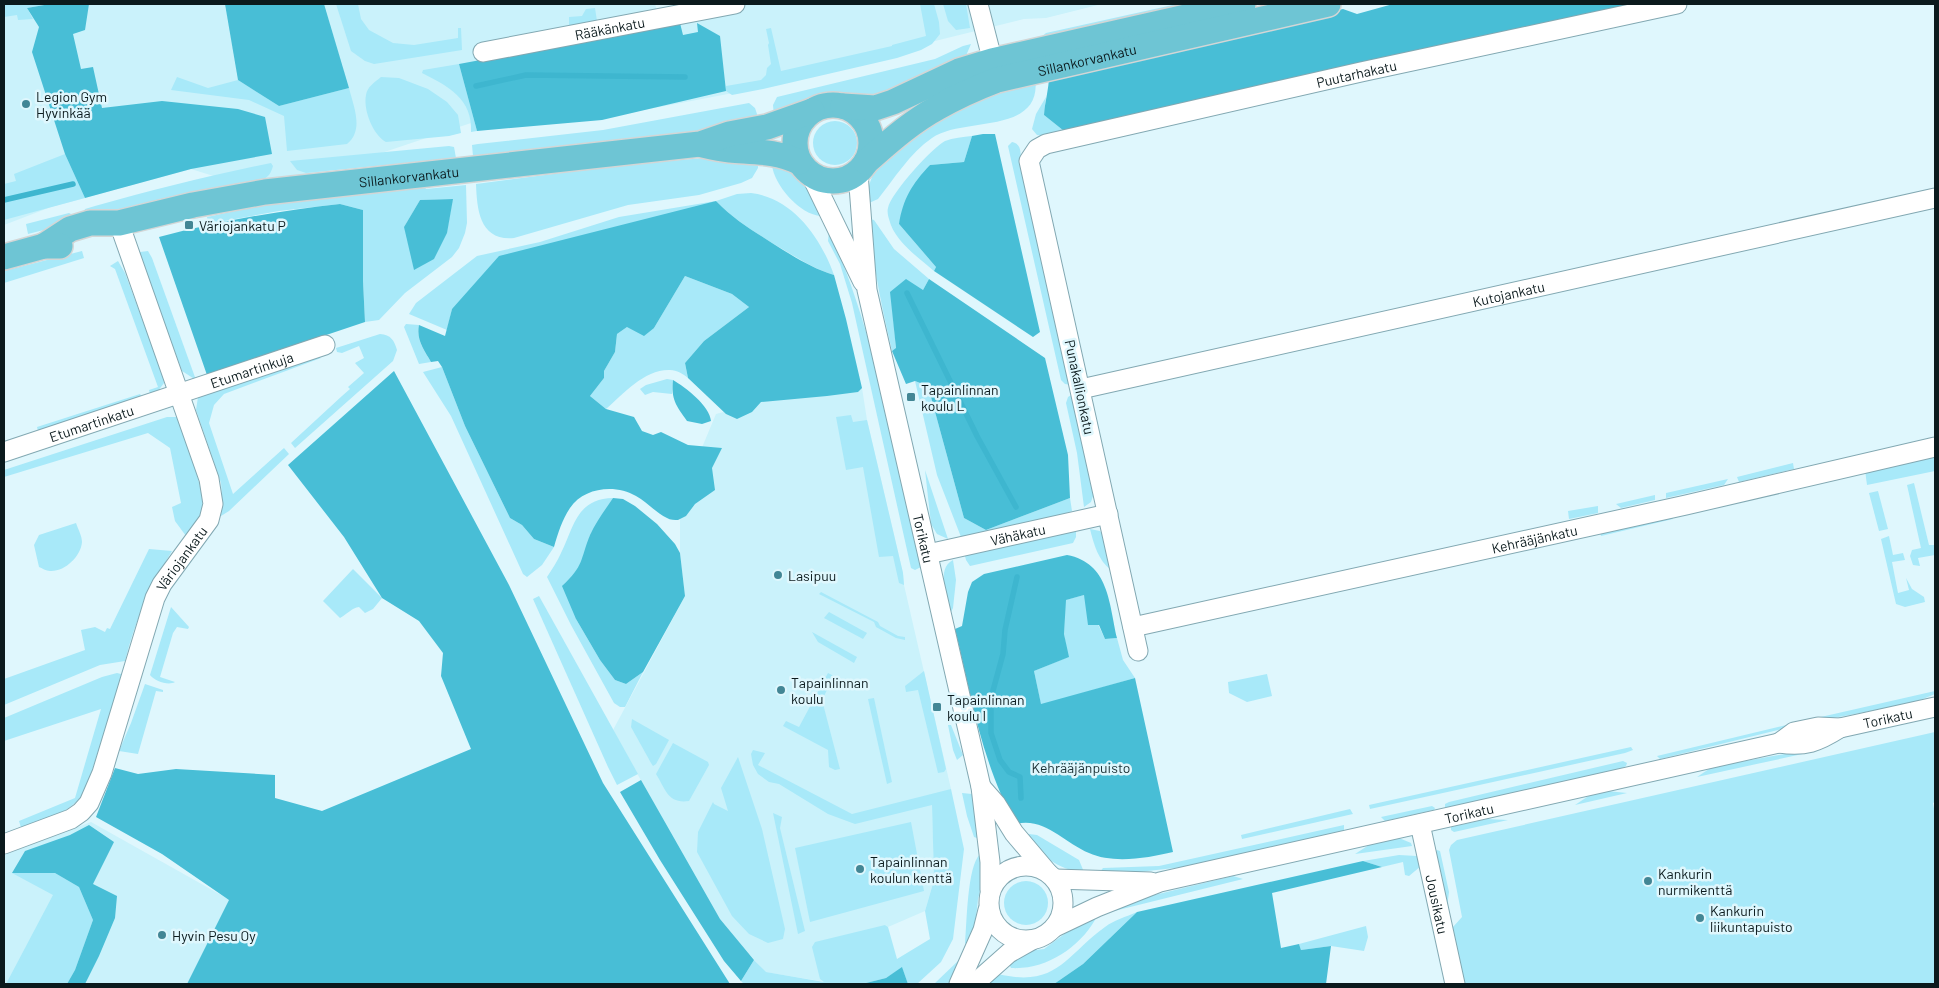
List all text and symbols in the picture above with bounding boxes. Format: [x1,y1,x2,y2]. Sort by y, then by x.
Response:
street label: Rääkänkatu [573,13,646,43]
street label: Sillankorvankatu [1036,40,1138,79]
street label: Puutarhakatu [1314,56,1398,90]
place label: Legion Gym Hyvinkää [36,88,107,121]
marker: Legion Gym Hyvinkää [20,98,32,110]
street label: Sillankorvankatu [358,162,460,190]
place label: Väriojankatu P [199,217,286,234]
marker: Väriojankatu P [183,219,195,231]
street label: Kutojankatu [1471,277,1546,310]
street label: Punakallionkatu [1062,338,1098,436]
street label: Etumartinkuja [208,348,295,391]
place label: Tapainlinnan koulu L [921,381,999,414]
marker: Tapainlinnan koulu L [905,391,917,403]
street label: Etumartinkatu [47,401,136,445]
street label: Torikatu [910,512,938,564]
street label: Vähäkatu [989,520,1047,548]
street label: Kehrääjänkatu [1490,521,1579,556]
street label: Väriojankatu [152,523,210,593]
place label: Lasipuu [788,567,836,584]
marker: Lasipuu [772,569,784,581]
place label: Tapainlinnan koulu [791,674,869,707]
marker: Tapainlinnan koulu [775,684,787,696]
place label: Tapainlinnan koulu I [947,691,1025,724]
marker: Tapainlinnan koulu I [931,701,943,713]
street label: Torikatu [1861,704,1914,731]
park label: Kehrääjänpuisto [1032,759,1130,776]
street label: Torikatu [1443,799,1495,826]
place label: Tapainlinnan koulun kenttä [870,853,952,886]
marker: Tapainlinnan koulun kenttä [854,863,866,875]
place label: Kankurin nurmikenttä [1658,865,1732,898]
street label: Jousikatu [1423,873,1452,935]
marker: Kankurin nurmikenttä [1642,875,1654,887]
place label: Kankurin liikuntapuisto [1710,902,1793,935]
marker: Kankurin liikuntapuisto [1694,912,1706,924]
place label: Hyvin Pesu Oy [172,927,256,944]
marker: Hyvin Pesu Oy [156,929,168,941]

